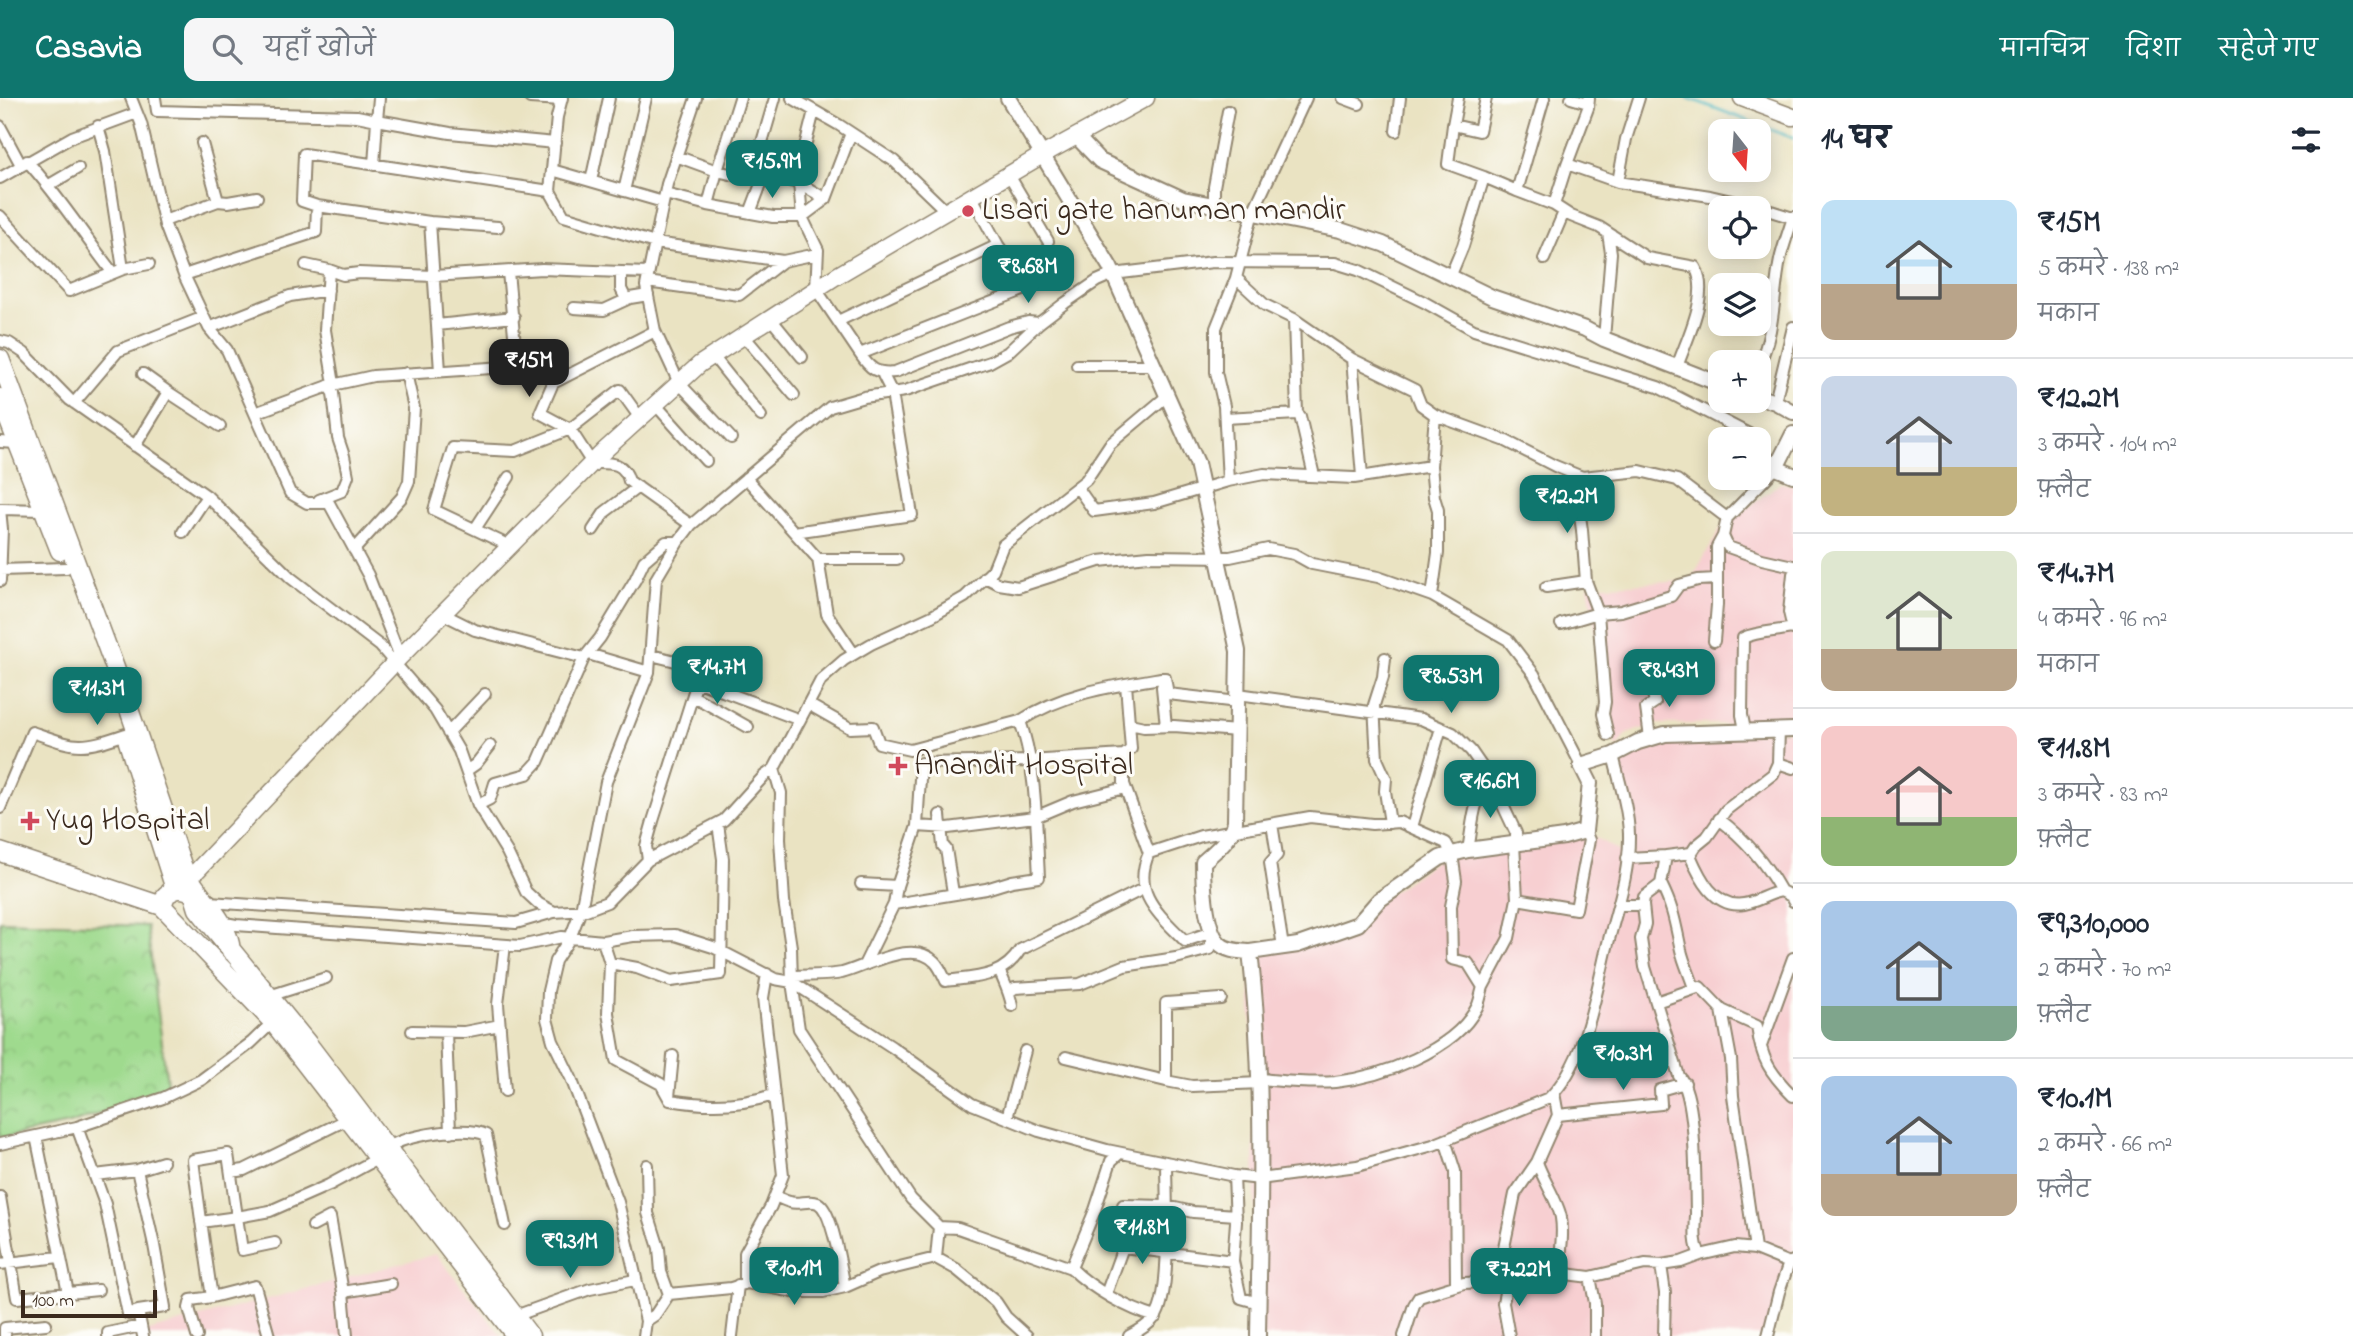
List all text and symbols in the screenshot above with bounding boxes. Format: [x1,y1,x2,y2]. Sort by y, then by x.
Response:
search box [184,18,674,81]
text: Casavia [35,25,142,73]
icon: search [208,30,246,68]
text: यहाँ खोजें [264,31,376,69]
text: मानचित्र [2000,33,2088,68]
text: दिशा [2126,33,2180,68]
text: सहेजे गए [2218,33,2318,68]
north arrow [1708,119,1771,182]
map controls [1708,119,1771,490]
text: 14 घर [1821,119,1890,163]
icon: filters [2287,121,2325,159]
pin: ₹15.9M [715,140,829,200]
text: ₹15.9M [742,146,802,179]
place label: Lisari gate hanuman mandir [982,188,1346,235]
button: locate [1708,196,1771,259]
text: ₹15M [2038,202,2101,246]
marker: Lisari gate hanuman mandir [960,203,976,219]
icon: home [1877,228,1961,312]
pin: ₹8.68M [971,246,1085,305]
text: ₹8.68M [998,251,1058,284]
text: 5 कमरे · 138 m² [2038,253,2179,286]
button: layers [1708,273,1771,336]
text: मकान [2038,299,2099,332]
pin: ₹15M [488,340,570,399]
text: ₹15M [505,345,553,378]
button: + [1708,350,1771,413]
text: ₹12.2M [2038,378,2120,422]
icon: home [1877,404,1961,488]
button: − [1708,427,1771,490]
text: 3 कमरे · 104 m² [2038,429,2177,462]
text: फ़्लैट [2038,475,2090,508]
pin: ₹12.2M [1510,476,1624,535]
text: ₹12.2M [1536,481,1598,514]
text: ₹14.7M [2038,553,2115,597]
icon: home [1877,579,1961,663]
text: 4 कमरे · 96 m² [2038,604,2167,637]
pin: ₹14.7M [660,646,774,706]
pin: ₹8.43M [1612,650,1726,709]
text: मकान [2038,650,2099,683]
text: ₹14.7M [688,652,746,685]
text: ₹8.43M [1639,655,1699,688]
pin: ₹8.53M [1394,656,1508,715]
text: ₹8.53M [1419,661,1483,694]
pin: ₹11.3M [40,668,154,727]
text: ₹11.3M [69,673,125,706]
text: ₹11.8M [2038,728,2111,772]
place label: Anandit Hospital [914,743,1133,790]
icon: home [1877,754,1961,838]
marker: Anandit Hospital [888,756,908,776]
pin: ₹16.6M [1433,760,1547,820]
text: ₹16.6M [1460,766,1520,799]
text: 3 कमरे · 83 m² [2038,779,2168,812]
place label: Yug Hospital [46,798,209,845]
marker: Yug Hospital [20,811,40,831]
text: फ़्लैट [2038,825,2090,858]
text: ₹9,310,000 [2038,903,2149,947]
icon: home [1877,929,1961,1013]
text: 2 कमरे · 70 m² [2038,954,2172,987]
text: फ़्लैट [2038,1000,2090,1033]
pin: ₹10.3M [1566,1032,1680,1092]
text: ₹10.3M [1593,1038,1653,1071]
text: ₹10.1M [2038,1078,2112,1122]
icon: home [1877,1104,1961,1188]
text: 2 कमरे · 66 m² [2038,1129,2172,1162]
text: फ़्लैट [2038,1175,2090,1208]
pin: ₹11.8M [1085,1206,1199,1266]
text: ₹11.8M [1114,1212,1170,1245]
pin: ₹9.31M [513,1220,627,1280]
text: ₹9.31M [542,1226,598,1259]
pin: ₹10.1M [737,1248,851,1307]
pin: ₹7.22M [1462,1248,1576,1308]
text: ₹10.1M [765,1253,823,1286]
text: ₹7.22M [1487,1254,1551,1287]
scale bar [21,1287,158,1319]
text: 100 m [32,1288,74,1315]

